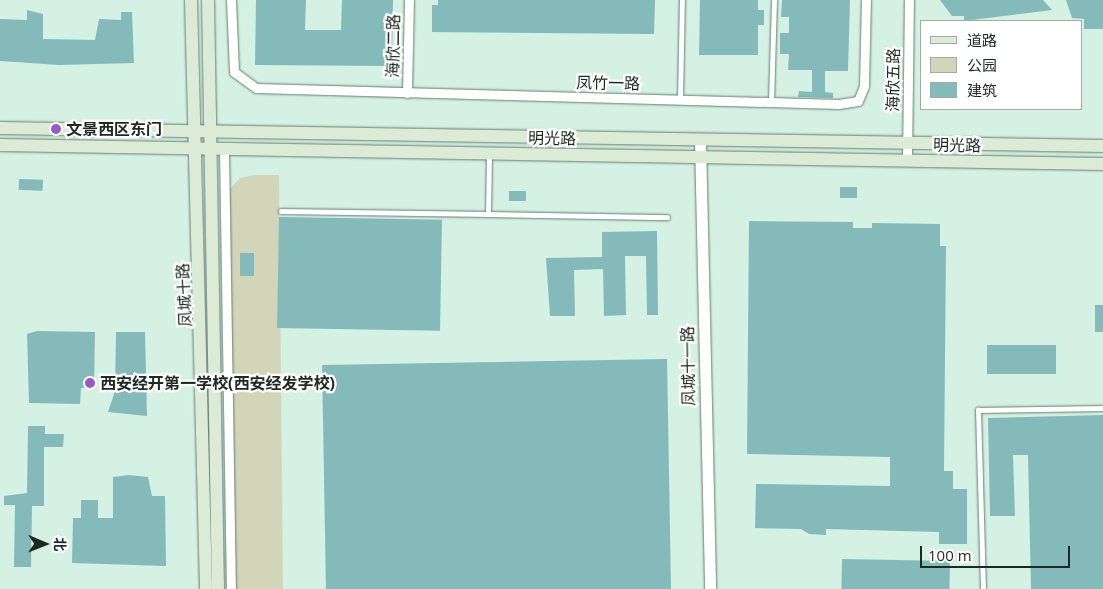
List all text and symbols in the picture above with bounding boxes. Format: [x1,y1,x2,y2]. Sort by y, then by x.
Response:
street label: 海欣二路 [383,14,403,78]
legend [920,20,1083,110]
text: 道路 [967,30,997,50]
street label: 海欣五路 [883,48,903,112]
text: 公园 [967,55,997,75]
street label: 凤竹一路 [576,73,640,93]
text: 建筑 [967,80,997,100]
place label: 文景西区东门 [66,119,162,139]
marker: 文景西区东门 [50,123,62,135]
street label: 明光路 [528,128,576,148]
street label: 明光路 [933,135,981,155]
street label: 凤城十路 [173,263,195,327]
street label: 凤城十一路 [678,326,698,406]
place label: 西安经开第一学校(西安经发学校) [100,373,335,393]
marker: 西安经开第一学校(西安经发学校) [84,377,96,389]
north arrow [20,519,70,569]
scale bar [923,536,1073,568]
text: 北 [51,537,70,551]
text: 100 m [928,545,972,565]

